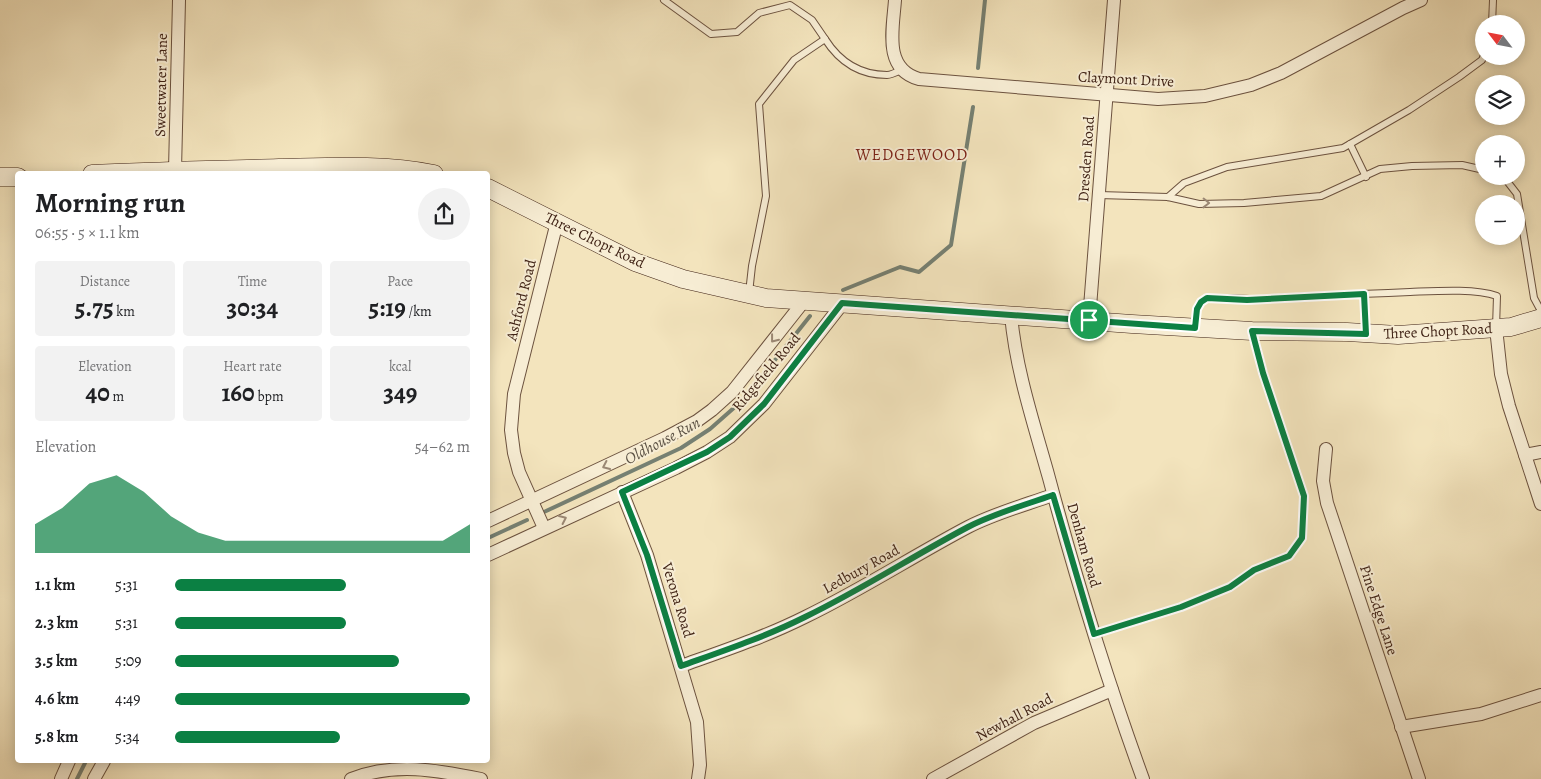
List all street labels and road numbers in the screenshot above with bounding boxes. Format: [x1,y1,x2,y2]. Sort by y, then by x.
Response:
street label: Sweetwater Lane [150,33,172,137]
street label: Claymont Drive [1077,66,1175,92]
street label: Dresden Road [1073,114,1099,203]
street label: Three Chopt Road [542,207,649,273]
street label: Ashford Road [501,256,541,344]
street label: Three Chopt Road [1383,318,1494,344]
street label: Ridgefield Road [727,328,805,416]
street label: Denham Road [1062,500,1106,591]
street label: Ledbury Road [819,539,904,598]
street label: Verona Road [657,559,699,641]
street label: Pine Edge Lane [1355,562,1403,658]
street label: Newhall Road [972,688,1057,746]

